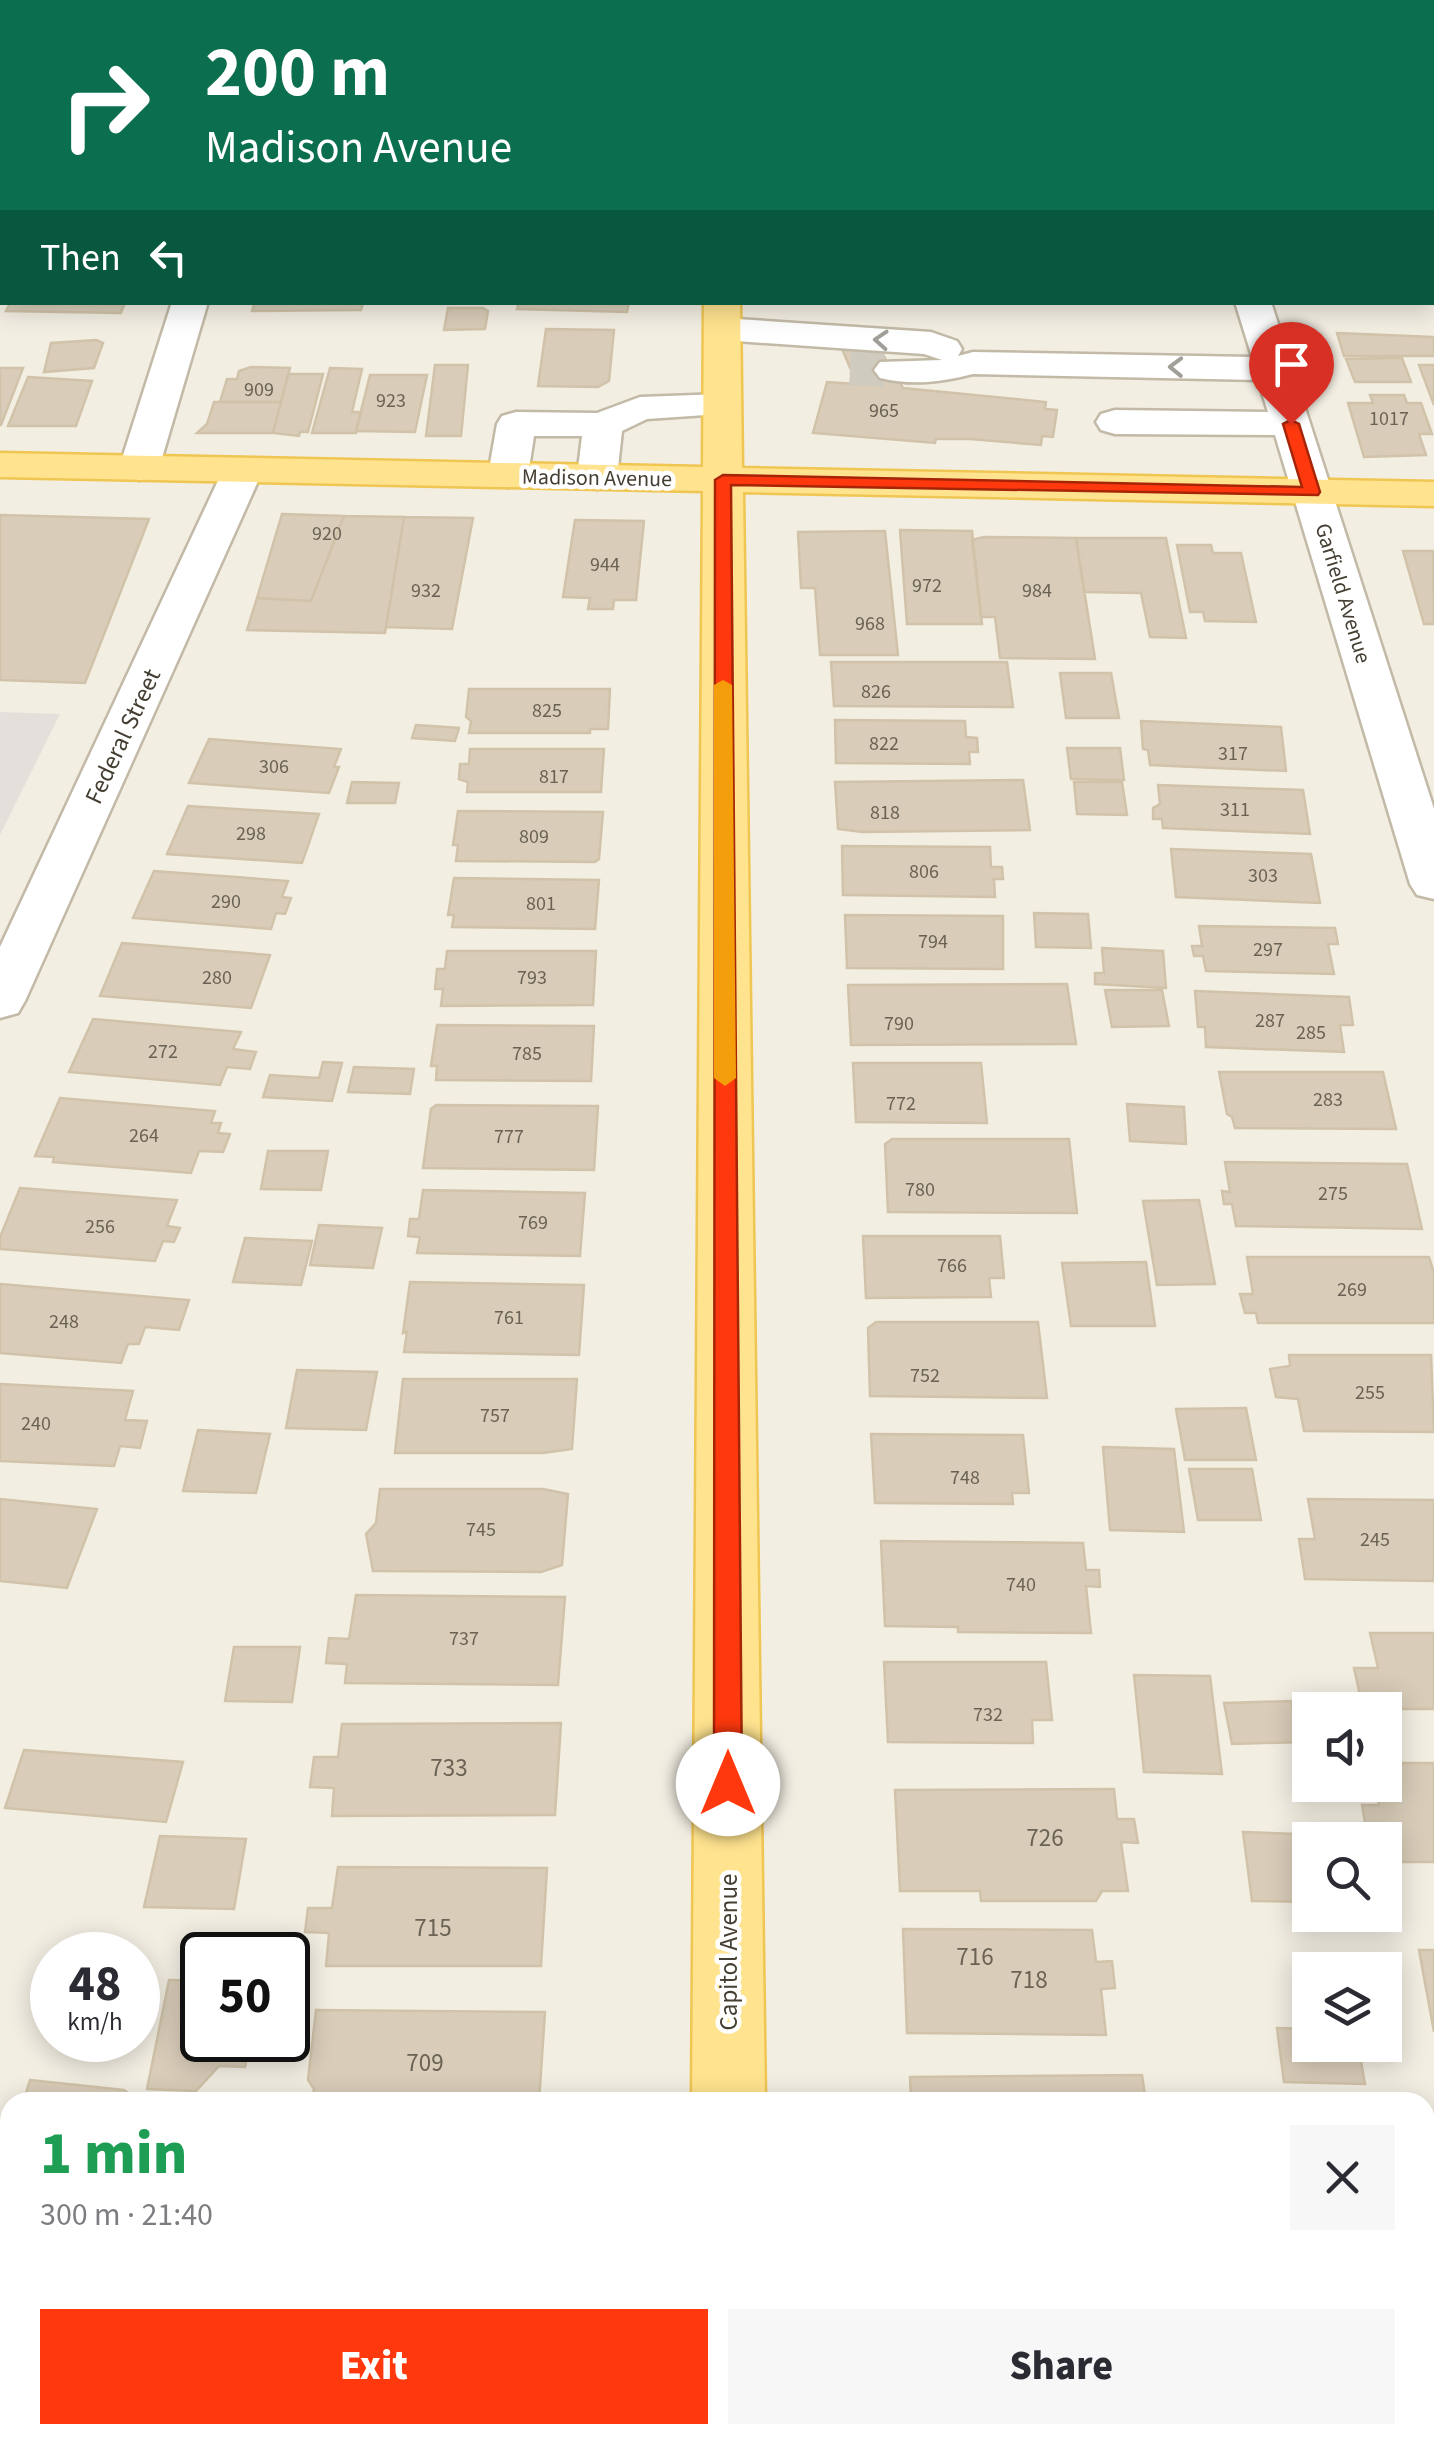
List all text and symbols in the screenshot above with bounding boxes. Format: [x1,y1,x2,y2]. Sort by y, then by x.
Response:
text: 200 m [205,23,390,123]
icon: right [40,40,170,170]
text: Madison Avenue [205,116,512,180]
icon: left [141,230,196,285]
text: Then [40,231,121,285]
pin [1249,322,1334,425]
one-way arrow [872,330,888,351]
icon: arrive [1264,337,1319,392]
one-way arrow [1167,357,1183,378]
house number: 909 [244,376,274,404]
house number: 923 [376,387,406,415]
house number: 965 [869,397,899,425]
house number: 1017 [1369,405,1409,433]
street label: Madison Avenue [522,461,672,495]
street label: Garfield Avenue [1307,519,1380,667]
house number: 920 [312,520,342,548]
house number: 944 [590,551,620,579]
house number: 972 [912,572,942,600]
house number: 932 [411,577,441,605]
house number: 984 [1022,577,1052,605]
house number: 968 [855,610,885,638]
street label: Federal Street [76,662,170,810]
house number: 826 [861,678,891,706]
house number: 825 [532,697,562,725]
house number: 822 [869,730,899,758]
house number: 317 [1218,740,1248,768]
house number: 306 [259,753,289,781]
house number: 817 [539,763,569,791]
house number: 311 [1220,796,1250,824]
house number: 818 [870,799,900,827]
house number: 298 [236,820,266,848]
house number: 809 [519,823,549,851]
house number: 806 [909,858,939,886]
house number: 303 [1248,862,1278,890]
house number: 290 [211,888,241,916]
house number: 801 [526,890,556,918]
house number: 794 [918,928,948,956]
house number: 297 [1253,936,1283,964]
house number: 280 [202,964,232,992]
house number: 793 [517,964,547,992]
house number: 287 [1255,1007,1285,1035]
house number: 790 [884,1010,914,1038]
house number: 285 [1296,1019,1326,1047]
house number: 272 [148,1038,178,1066]
house number: 785 [512,1040,542,1068]
house number: 283 [1313,1086,1343,1114]
house number: 772 [886,1090,916,1118]
house number: 264 [129,1122,159,1150]
house number: 777 [494,1123,524,1151]
house number: 780 [905,1176,935,1204]
house number: 275 [1318,1180,1348,1208]
house number: 769 [518,1209,548,1237]
house number: 256 [85,1213,115,1241]
house number: 766 [937,1252,967,1280]
house number: 269 [1337,1276,1367,1304]
house number: 761 [494,1304,524,1332]
house number: 248 [49,1308,79,1336]
house number: 752 [910,1362,940,1390]
house number: 255 [1355,1379,1385,1407]
house number: 757 [480,1402,510,1430]
house number: 240 [21,1410,51,1438]
house number: 748 [950,1464,980,1492]
house number: 745 [466,1516,496,1544]
house number: 245 [1360,1526,1390,1554]
house number: 740 [1006,1571,1036,1599]
house number: 737 [449,1625,479,1653]
map controls [1292,1692,1402,2062]
button: sound [1292,1692,1402,1802]
house number: 732 [973,1701,1003,1729]
position arrow [676,1732,780,1836]
house number: 733 [430,1750,468,1786]
house number: 726 [1026,1820,1064,1856]
button: search [1292,1822,1402,1932]
street label: Capitol Avenue [711,1874,747,2030]
house number: 715 [414,1910,452,1946]
speed limit sign: 50 [180,1932,310,2062]
house number: 716 [956,1939,994,1975]
text: 48 [69,1949,121,2020]
button: layers [1292,1952,1402,2062]
house number: 718 [1010,1962,1048,1998]
text: km/h [67,2004,123,2040]
house number: 709 [406,2045,444,2081]
text: 1 min [40,2112,187,2197]
button: close [1290,2125,1395,2230]
text: 300 m · 21:40 [40,2192,213,2238]
button: Exit [40,2309,708,2424]
button: Share [728,2309,1395,2424]

